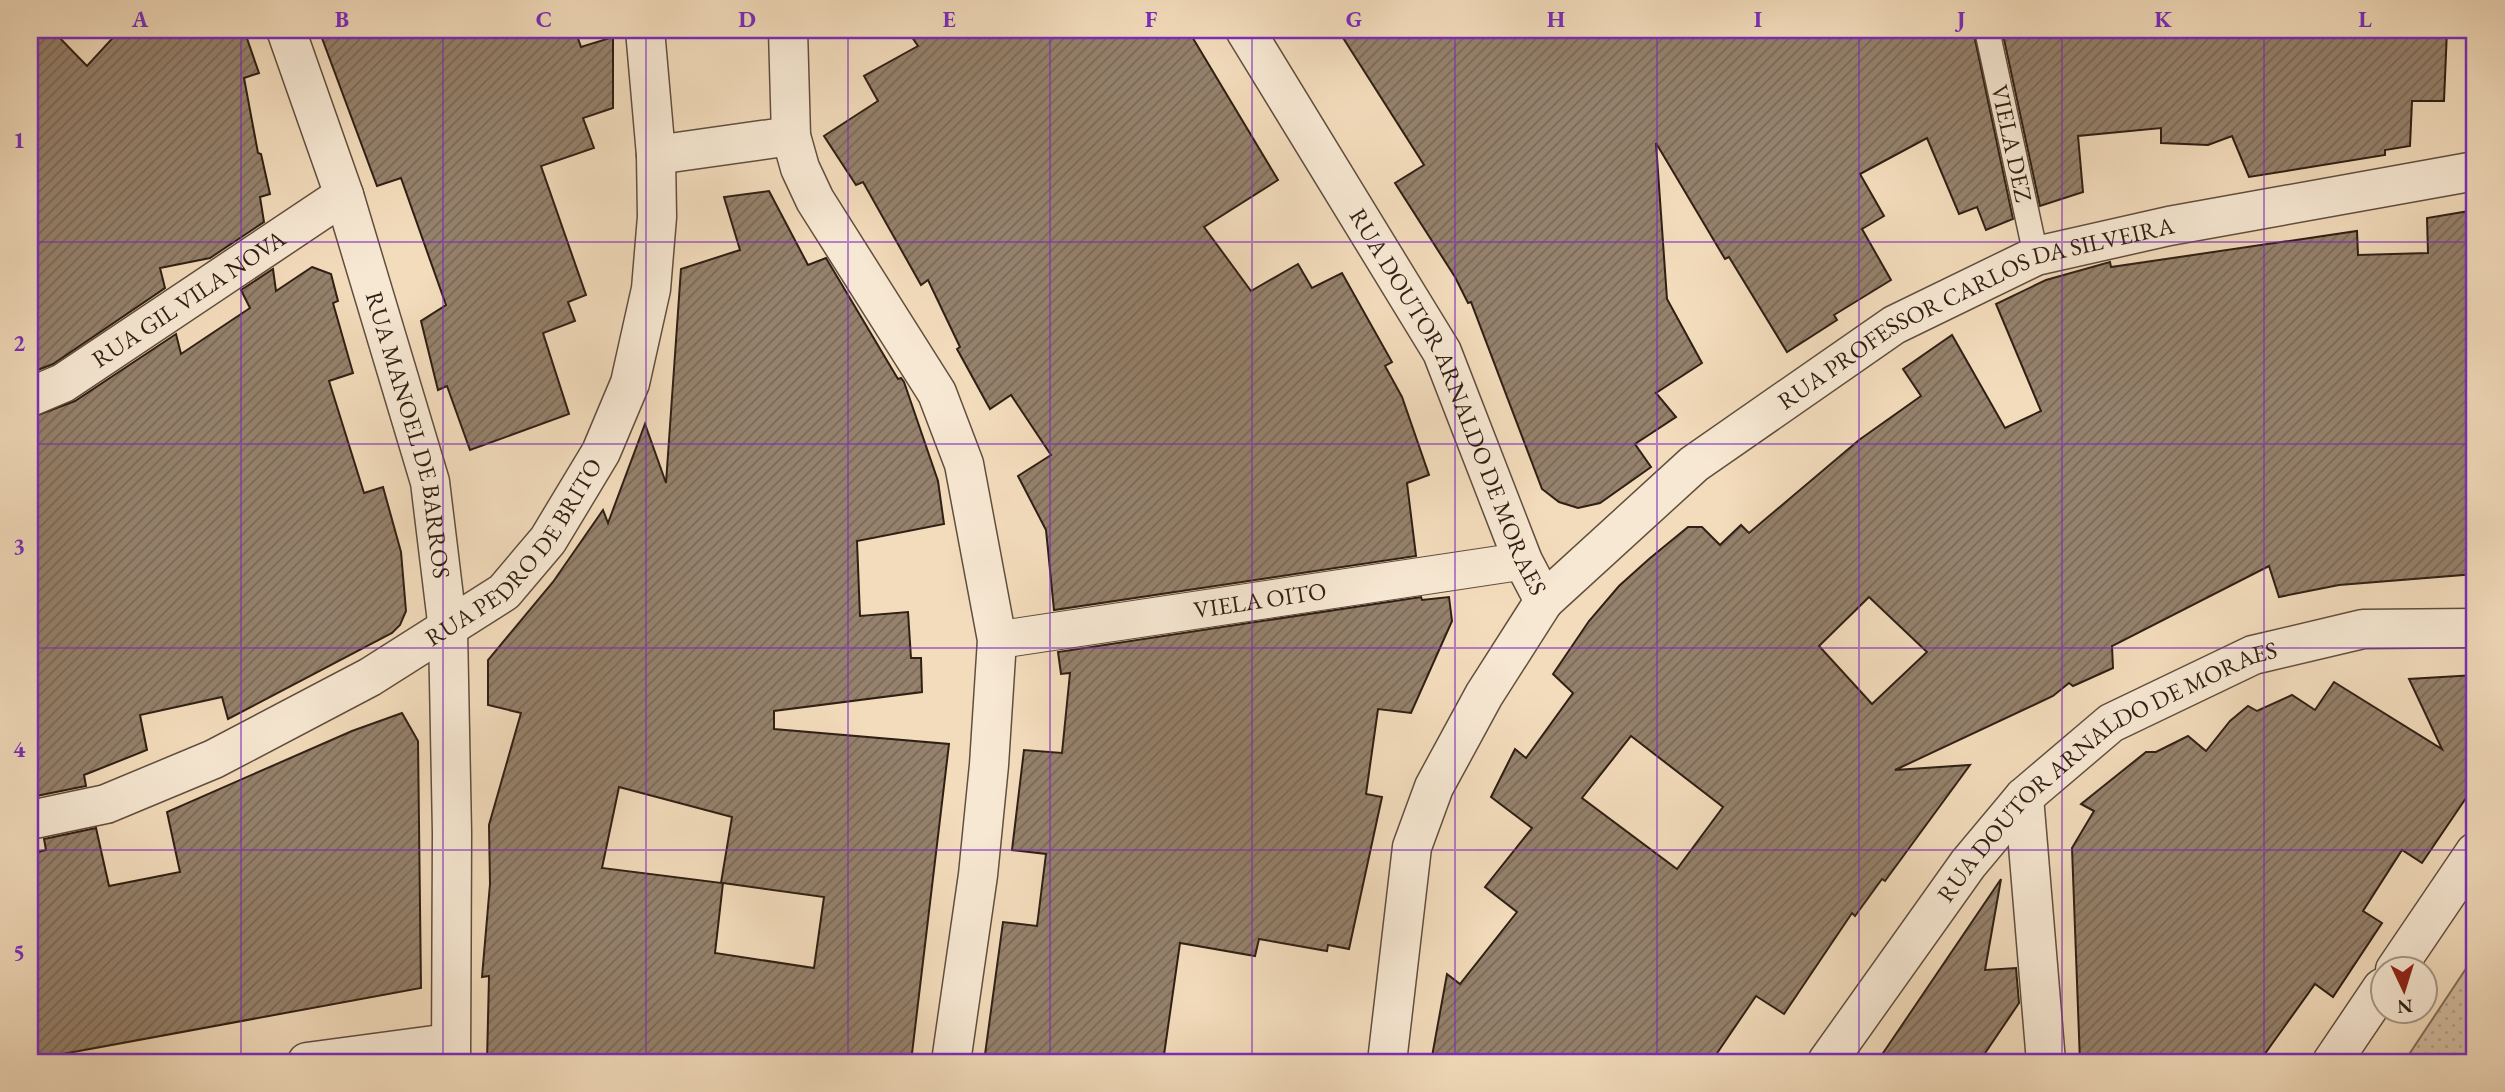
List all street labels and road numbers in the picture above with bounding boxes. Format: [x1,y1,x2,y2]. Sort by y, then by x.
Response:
street label: VIELA DEZ [1984,82,2040,205]
street label: RUA DOUTOR ARNALDO DE MORAES [1343,202,1554,600]
street label: RUA PROFESSOR CARLOS DA SILVEIRA [1771,209,2177,416]
street label: RUA GIL VILA NOVA [86,222,291,374]
street label: RUA MANOEL DE BARROS [359,288,458,580]
street label: RUA PEDRO DE BRITO [419,452,609,653]
street label: VIELA OITO [1192,575,1328,625]
street label: RUA DOUTOR ARNALDO DE MORAES [1930,634,2280,908]

